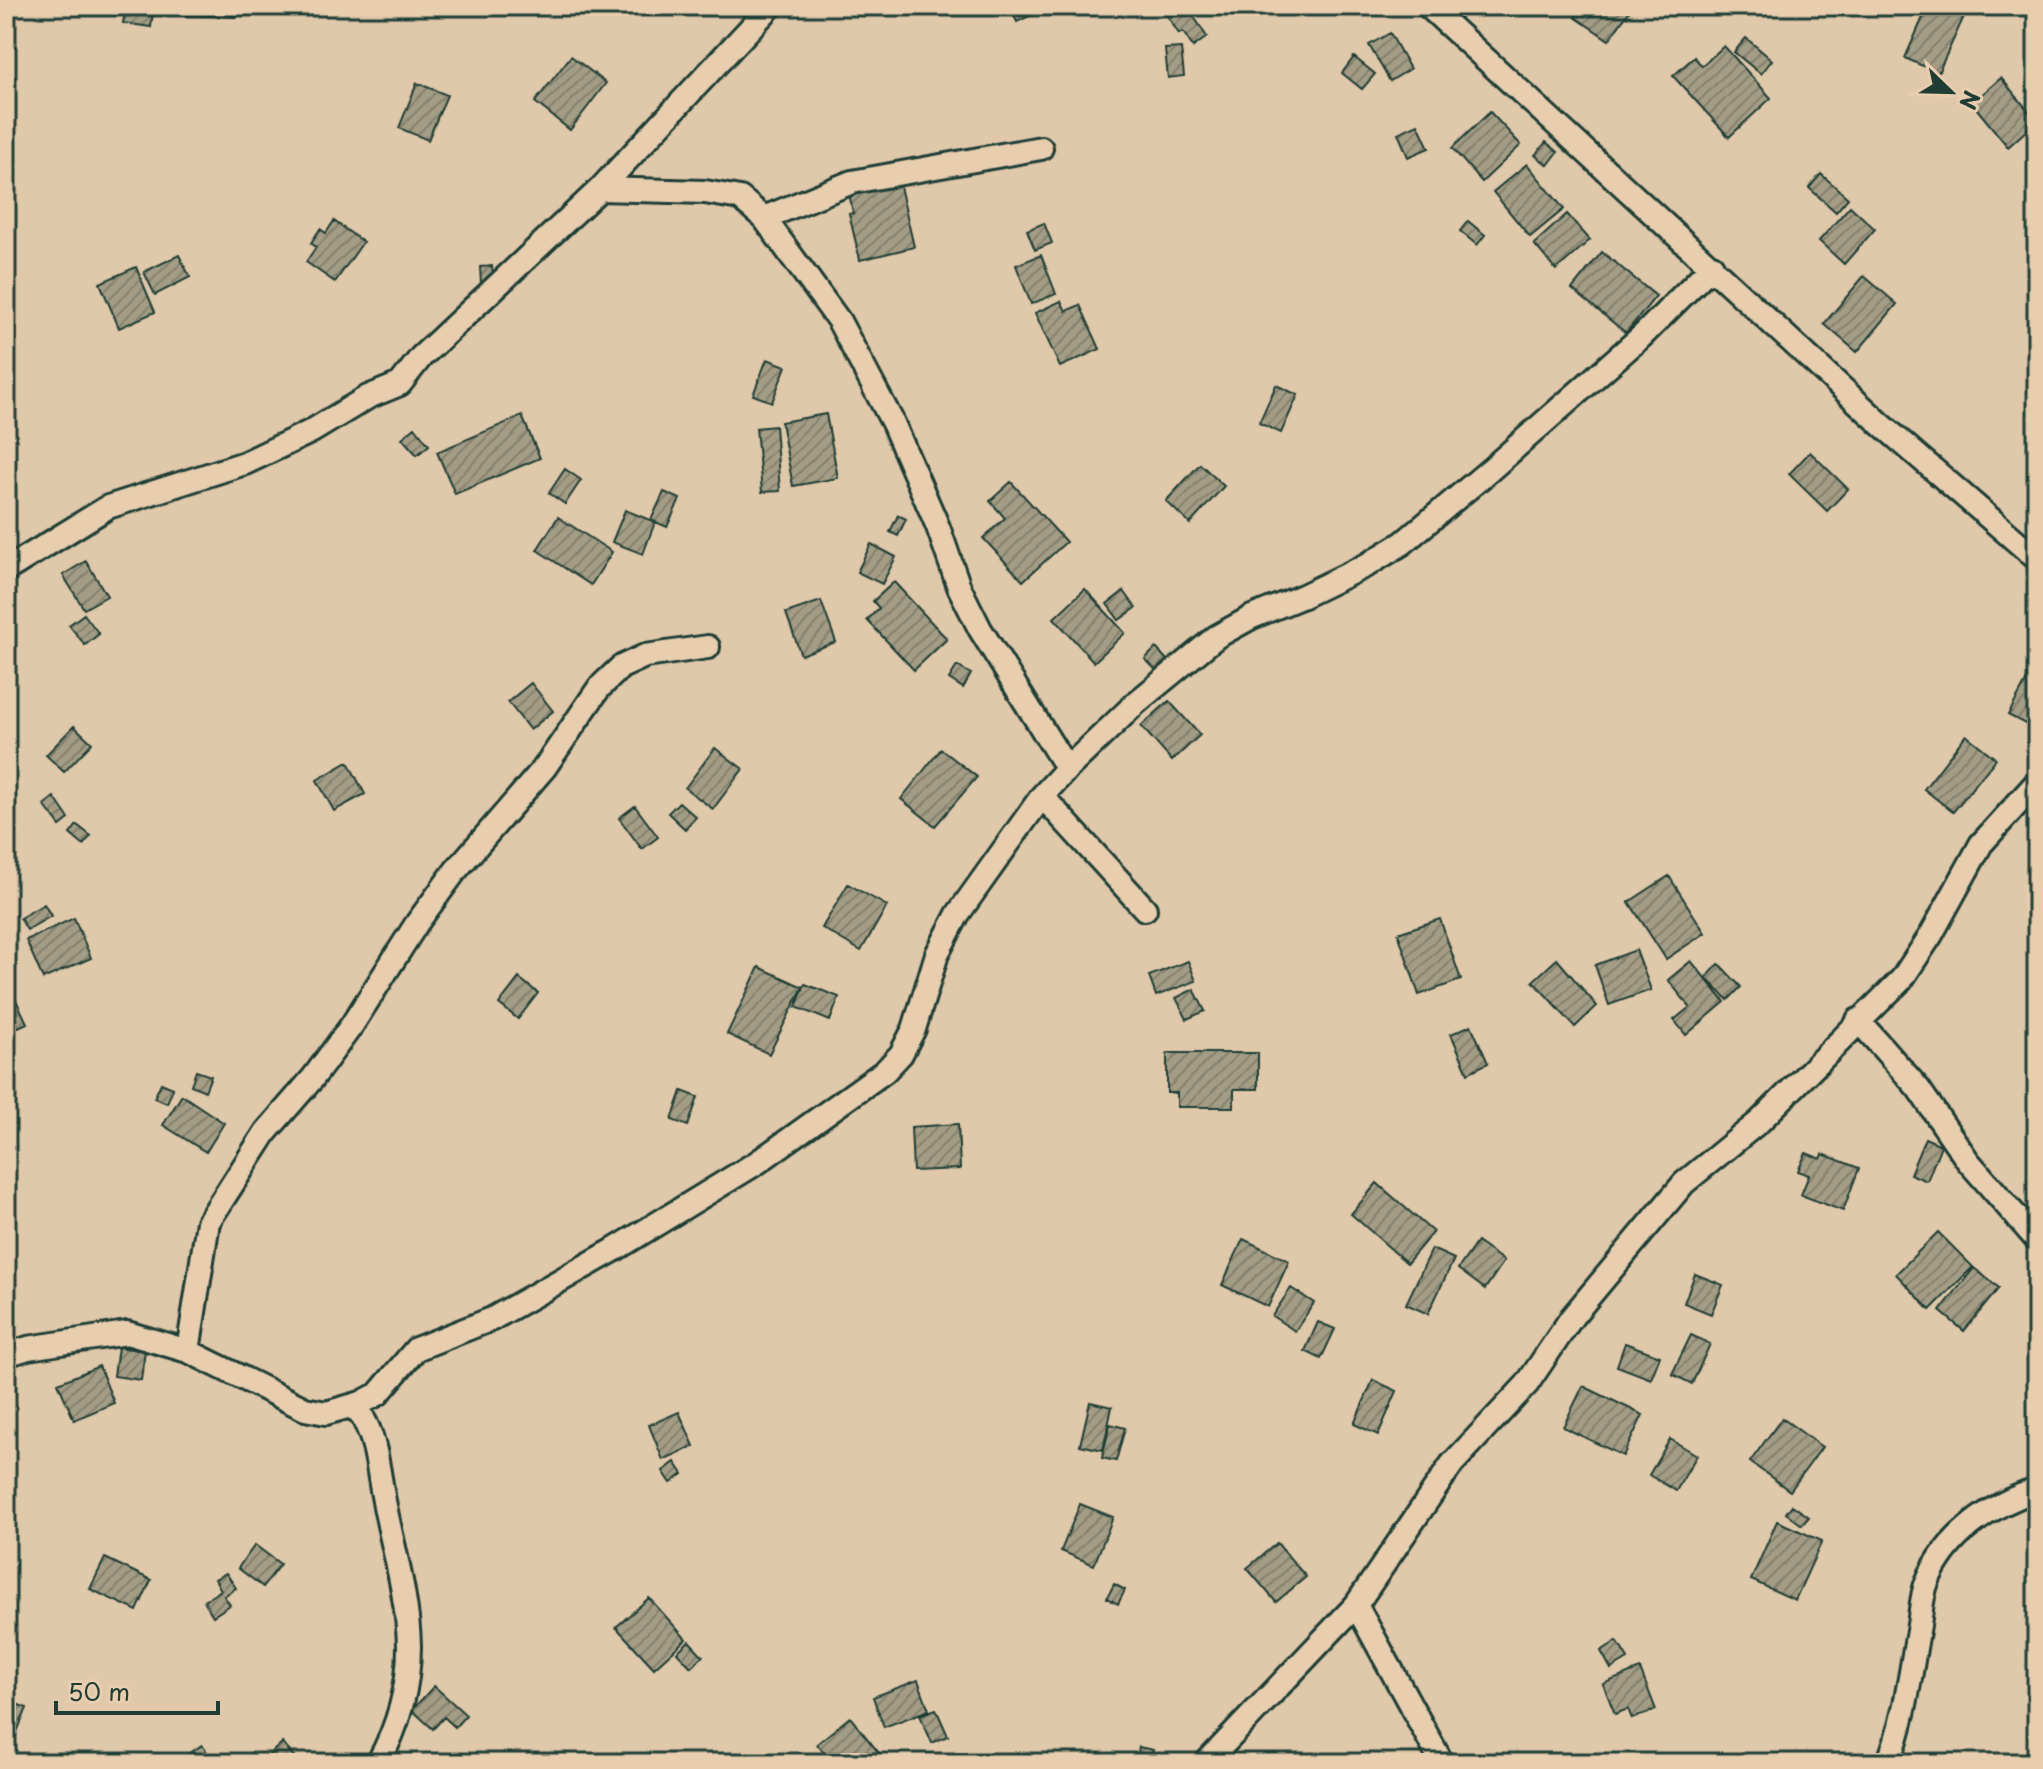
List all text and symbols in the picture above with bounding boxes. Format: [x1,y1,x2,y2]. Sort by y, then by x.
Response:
north arrow [1911,52,1991,132]
text: N [1952,86,1989,115]
scale bar [56,1665,218,1715]
text: 50 m [68,1673,130,1709]

